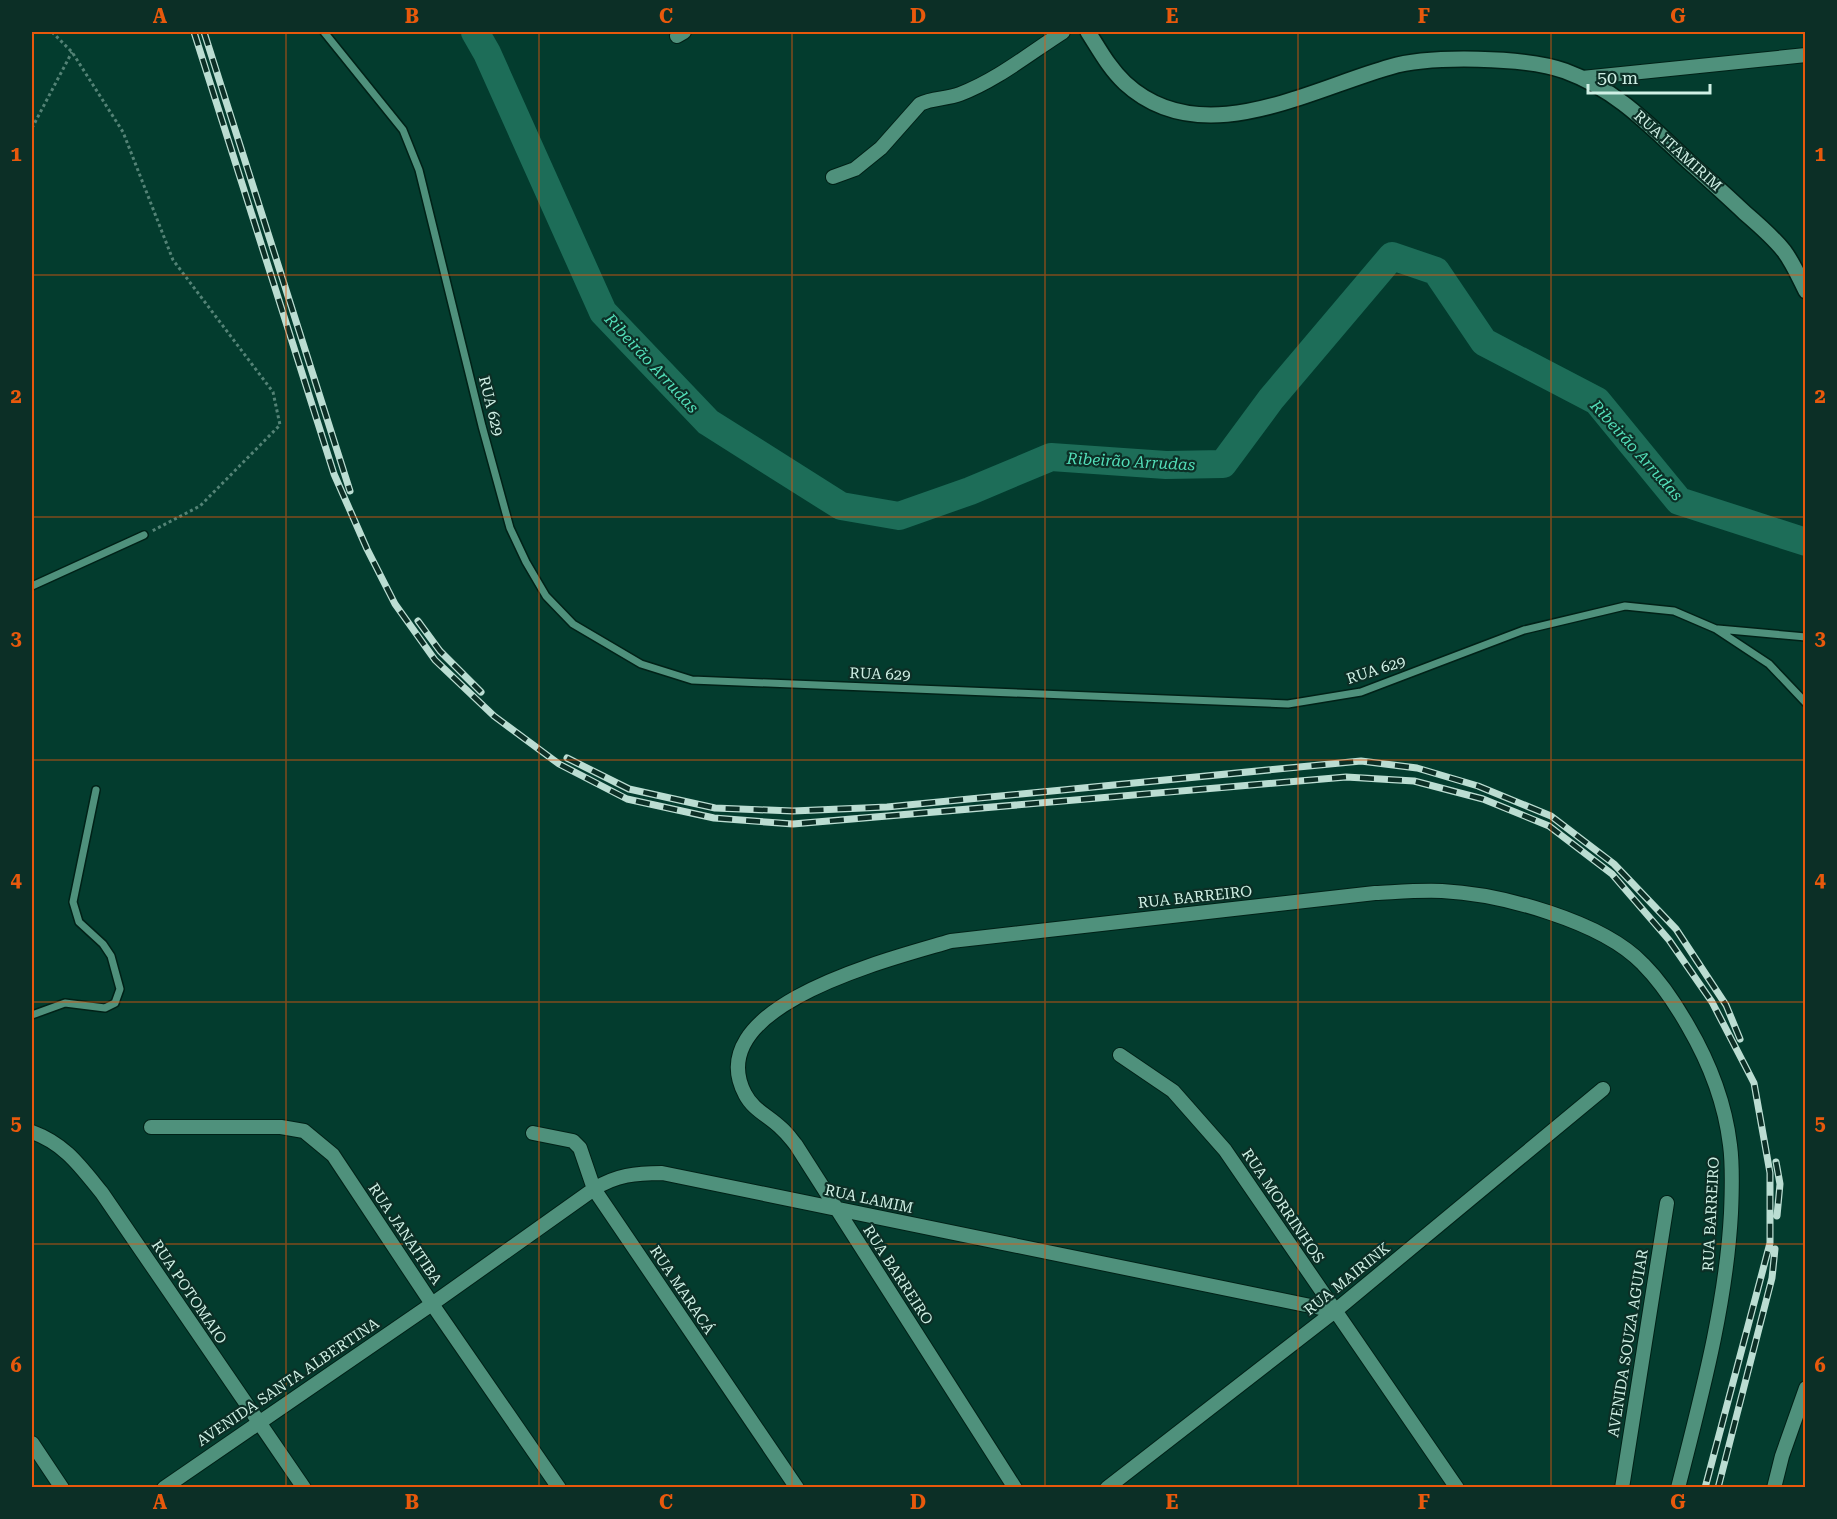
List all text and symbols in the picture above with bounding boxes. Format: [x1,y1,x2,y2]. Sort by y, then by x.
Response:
text: A [153,4,168,28]
text: B [405,4,419,28]
text: C [659,4,673,28]
text: D [910,4,926,28]
text: E [1166,4,1179,28]
text: F [1418,4,1430,28]
text: G [1670,4,1686,28]
scale bar [1588,57,1710,95]
text: 50 m [1597,67,1638,88]
street label: RUA ITAMIRIM [1630,107,1726,195]
text: 1 [10,142,22,166]
text: 1 [1814,142,1826,166]
water label: Ribeirão Arrudas [600,309,702,417]
street label: RUA 629 [475,374,507,438]
text: 2 [10,384,22,408]
text: 2 [1814,384,1826,408]
water label: Ribeirão Arrudas [1586,395,1687,504]
water label: Ribeirão Arrudas [1065,449,1196,474]
text: 3 [10,626,22,650]
text: 3 [1814,626,1826,650]
street label: RUA 629 [1344,652,1408,688]
street label: RUA 629 [849,664,911,684]
text: 4 [10,868,22,892]
text: 4 [1814,868,1826,892]
street label: RUA BARREIRO [1137,882,1253,912]
text: 5 [10,1111,22,1135]
text: 5 [1814,1111,1826,1135]
street label: RUA MORRINHOS [1238,1145,1328,1267]
street label: RUA BARREIRO [1699,1156,1723,1272]
street label: RUA JANAITIBA [364,1180,446,1289]
street label: RUA LAMIM [823,1181,915,1217]
street label: RUA BARREIRO [859,1222,937,1328]
street label: RUA POTOMAIO [148,1237,230,1347]
street label: RUA MAIRINK [1300,1239,1394,1319]
street label: RUA MARACÁ [646,1242,718,1338]
street label: AVENIDA SOUZA AGUIAR [1604,1247,1652,1438]
street label: AVENIDA SANTA ALBERTINA [193,1314,383,1450]
text: 6 [10,1353,22,1377]
text: 6 [1814,1353,1826,1377]
text: A [153,1490,168,1514]
text: B [405,1490,419,1514]
text: C [659,1490,673,1514]
text: D [910,1490,926,1514]
text: E [1166,1490,1179,1514]
text: F [1418,1490,1430,1514]
text: G [1670,1490,1686,1514]

